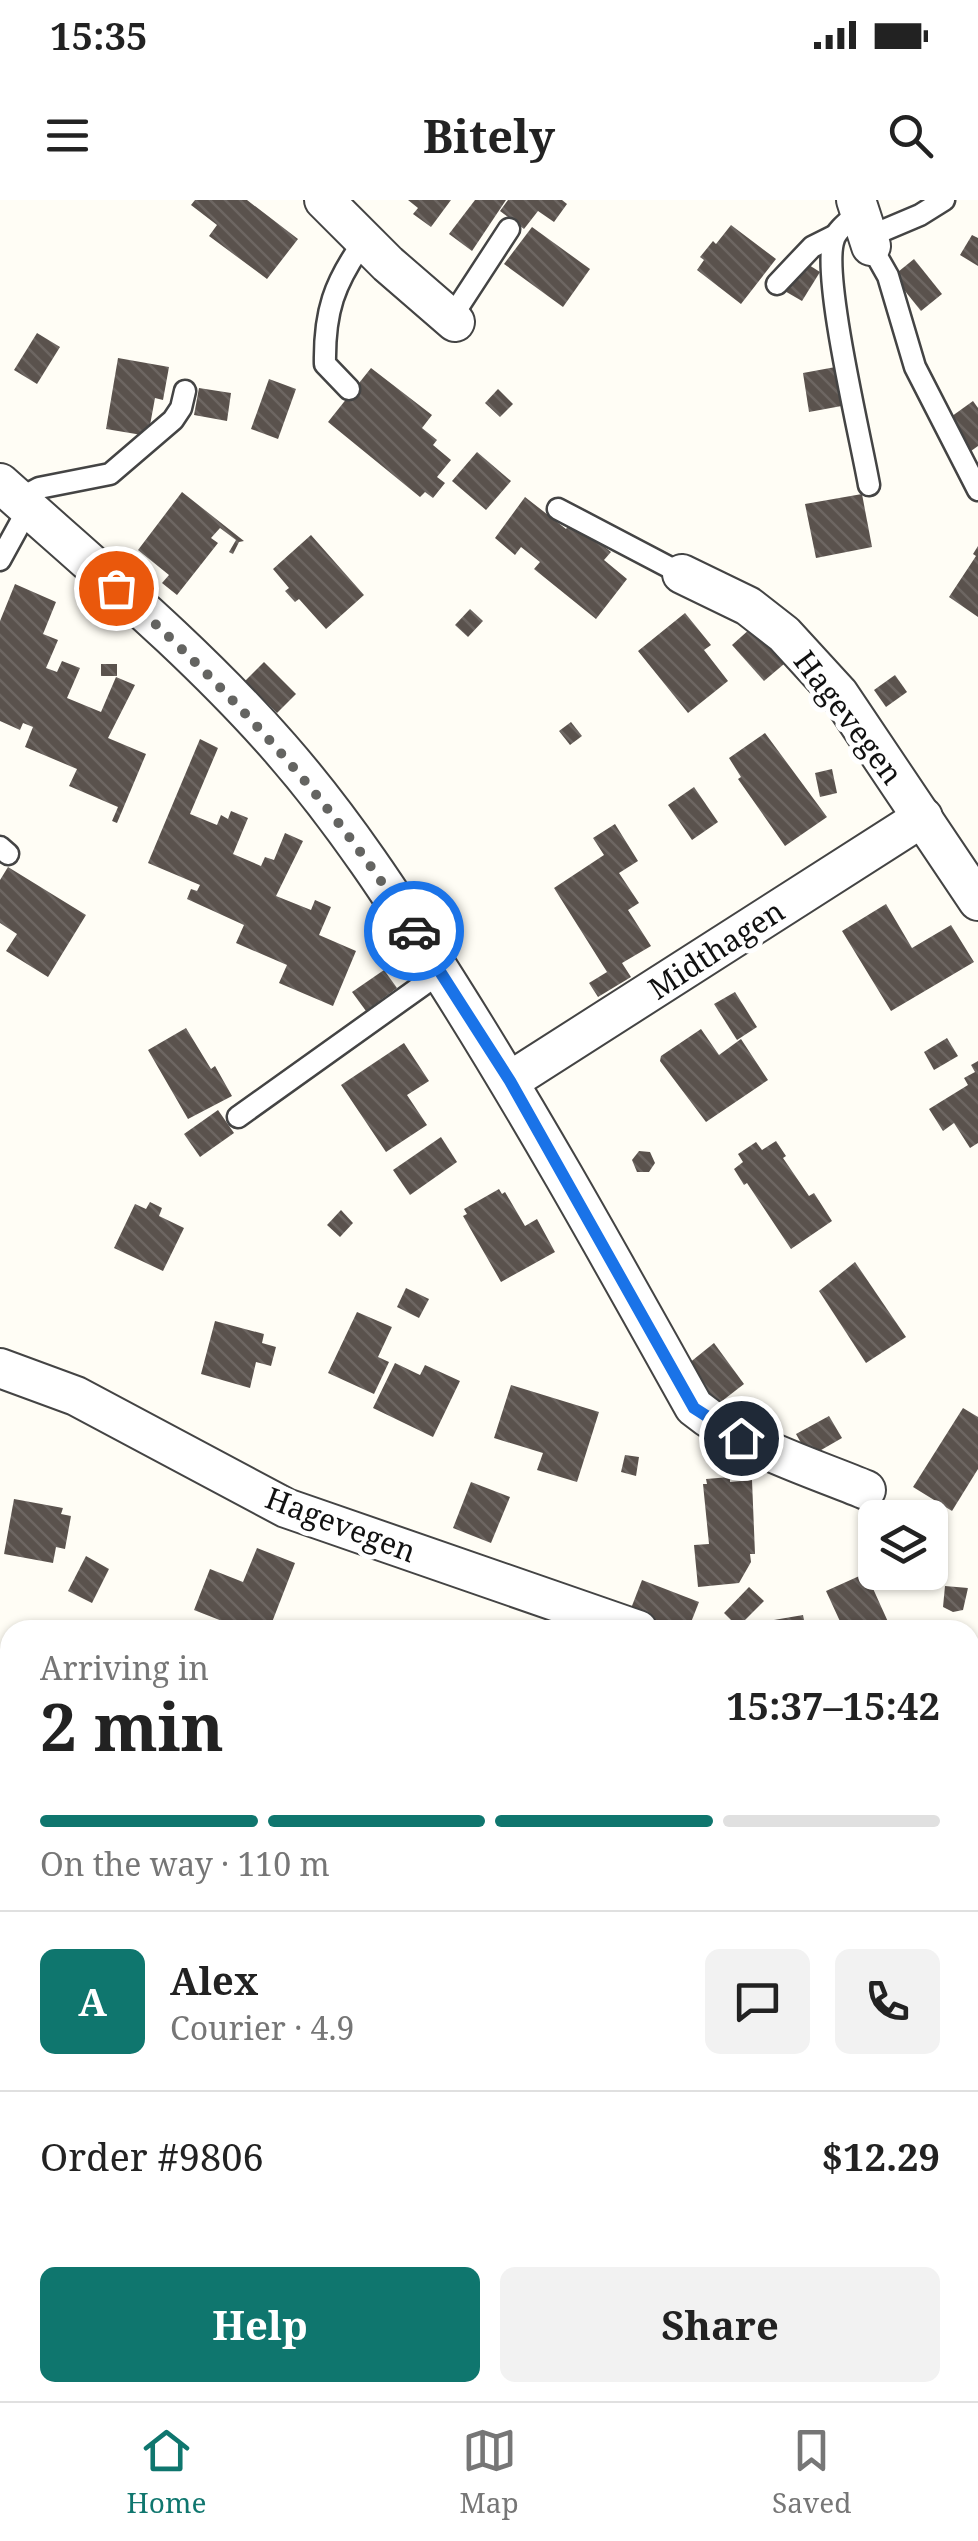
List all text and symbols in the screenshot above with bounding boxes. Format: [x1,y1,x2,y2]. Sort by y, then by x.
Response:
text: 15:35 [50,9,147,61]
text: Bitely [423,105,555,166]
icon: menu [40,108,95,163]
icon: search [883,108,938,163]
pin [74,546,159,631]
icon: bag [89,561,144,616]
street label: Hagevegen [785,642,913,792]
courier [364,881,464,981]
street label: Midthagen [640,890,792,1008]
icon: car [387,904,442,959]
pin [699,1396,784,1481]
icon: home [714,1411,769,1466]
street label: Hagevegen [260,1477,422,1571]
map controls [858,1500,948,1590]
button: layers [858,1500,948,1590]
text: Arriving in [40,1646,209,1689]
text: 15:37–15:42 [726,1679,940,1731]
text: 2 min [40,1682,224,1770]
text: On the way · 110 m [40,1842,330,1885]
button: chat [705,1949,810,2054]
button: phone [835,1949,940,2054]
text: Alex [170,1954,258,2006]
text: A [78,1975,107,2027]
text: Courier · 4.9 [170,2006,354,2049]
text: Order #9806 [40,2130,264,2182]
text: $12.29 [821,2130,940,2182]
button: Help [40,2267,480,2382]
button: Share [500,2267,940,2382]
tab: Home [127,2423,206,2521]
tab: Map [460,2423,519,2521]
tab: Saved [772,2423,851,2521]

